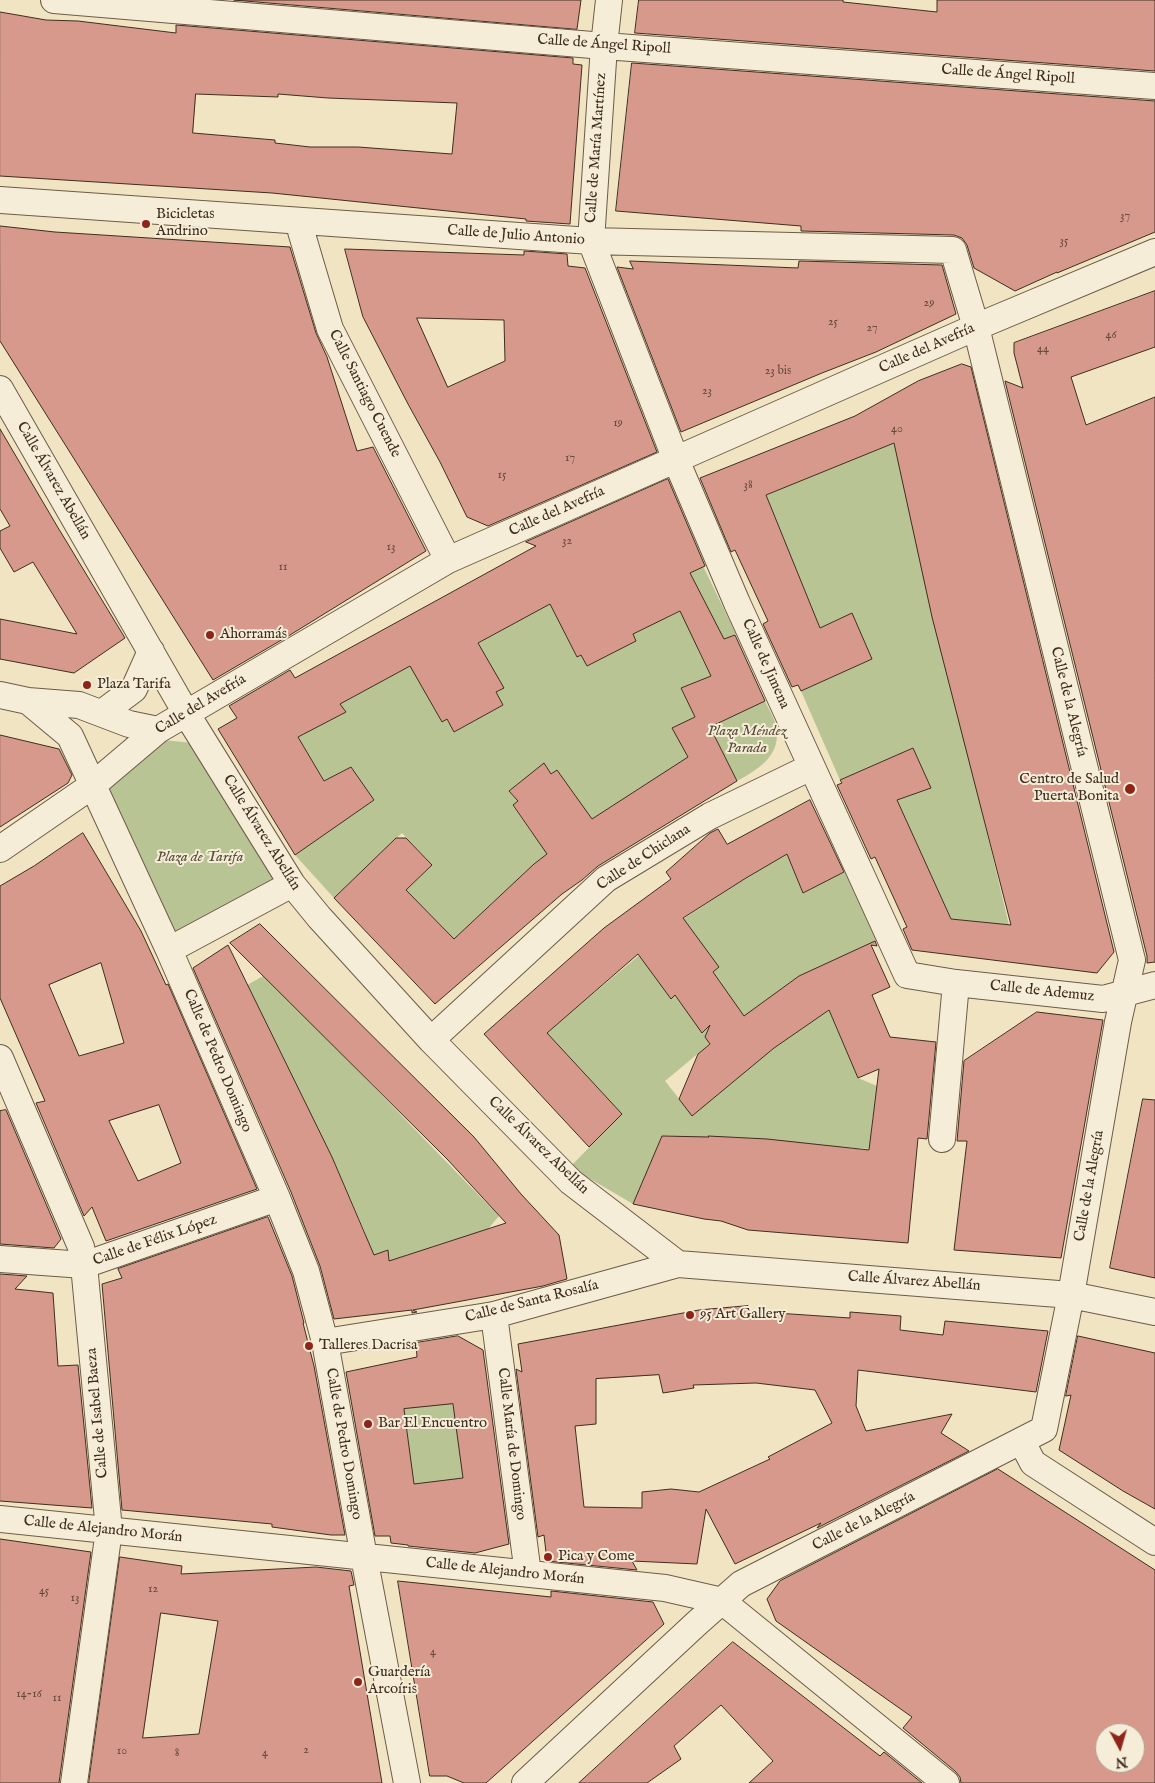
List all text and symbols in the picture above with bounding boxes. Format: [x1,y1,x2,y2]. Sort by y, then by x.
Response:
street label: Calle de Ángel Ripoll [537,31,671,59]
street label: Calle de Ángel Ripoll [941,61,1075,89]
street label: Calle de María Martínez [583,72,611,224]
place label: Bicicletas Andrino [156,206,215,241]
house number: 37 [1120,210,1130,224]
marker: Bicicletas Andrino [140,218,152,230]
street label: Calle de Julio Antonio [447,222,585,250]
house number: 35 [1060,235,1068,249]
house number: 29 [924,297,934,311]
house number: 25 [828,316,838,330]
street label: Calle del Avefría [877,320,977,378]
house number: 27 [866,322,878,336]
street label: Calle Santiago Cuende [324,327,404,461]
house number: 46 [1106,329,1116,343]
house number: 44 [1037,343,1049,357]
house number: 23 bis [765,365,791,379]
house number: 23 [702,385,712,399]
house number: 19 [613,417,623,431]
street label: Calle Álvarez Abellán [12,419,94,543]
house number: 40 [891,423,903,437]
house number: 17 [565,452,575,466]
house number: 15 [498,469,506,483]
house number: 38 [743,479,753,493]
street label: Calle del Avefría [507,483,607,541]
house number: 32 [562,535,572,549]
house number: 13 [387,541,395,555]
house number: 11 [279,561,287,575]
street label: Calle de Jimena [737,616,793,712]
place label: Ahorramás [220,626,287,644]
marker: Ahorramás [204,629,216,641]
street label: Calle de la Alegría [1046,645,1090,759]
street label: Calle del Avefría [152,671,250,739]
place label: Plaza Tarifa [97,676,171,694]
marker: Plaza Tarifa [81,679,93,691]
park label: Plaza Méndez Parada [708,723,786,758]
place label: Centro de Salud Puerta Bonita [1019,771,1119,806]
street label: Calle Álvarez Abellán [218,772,304,894]
marker: Centro de Salud Puerta Bonita [1123,782,1137,796]
street label: Calle de Chiclana [594,821,694,895]
park label: Plaza de Tarifa [157,849,243,867]
street label: Calle de Ademuz [989,978,1095,1006]
street label: Calle de Pedro Domingo [179,987,255,1135]
street label: Calle Álvarez Abellán [484,1093,592,1199]
street label: Calle de la Alegría [1071,1129,1109,1243]
street label: Calle de Félix López [91,1211,219,1271]
street label: Calle Álvarez Abellán [847,1268,981,1296]
street label: Calle de Santa Rosalía [464,1277,600,1327]
place label: 95 Art Gallery [700,1306,786,1324]
marker: 95 Art Gallery [684,1309,696,1321]
place label: Talleres Dacrisa [319,1337,417,1355]
marker: Talleres Dacrisa [303,1340,315,1352]
street label: Calle de Isabel Baeza [83,1347,113,1479]
street label: Calle de Pedro Domingo [321,1367,365,1521]
street label: Calle María de Domingo [493,1367,529,1521]
place label: Bar El Encuentro [378,1415,487,1433]
marker: Bar El Encuentro [362,1418,374,1430]
street label: Calle de la Alegría [810,1488,918,1556]
street label: Calle de Alejandro Morán [23,1513,183,1547]
place label: Pica y Come [558,1548,635,1566]
marker: Pica y Come [542,1551,554,1563]
street label: Calle de Alejandro Morán [425,1555,585,1589]
house number: 12 [148,1583,158,1597]
house number: 45 [39,1585,49,1599]
house number: 13 [71,1592,79,1606]
house number: 4 [430,1646,436,1660]
place label: Guardería Arcoíris [368,1664,431,1699]
marker: Guardería Arcoíris [352,1676,364,1688]
house number: 14-16 [16,1688,42,1702]
house number: 11 [53,1692,61,1706]
north arrow [1095,1723,1145,1773]
house number: 2 [303,1744,309,1758]
house number: 10 [117,1745,127,1759]
house number: 8 [175,1747,179,1761]
house number: 4 [262,1747,268,1761]
text: N [1114,1752,1128,1772]

